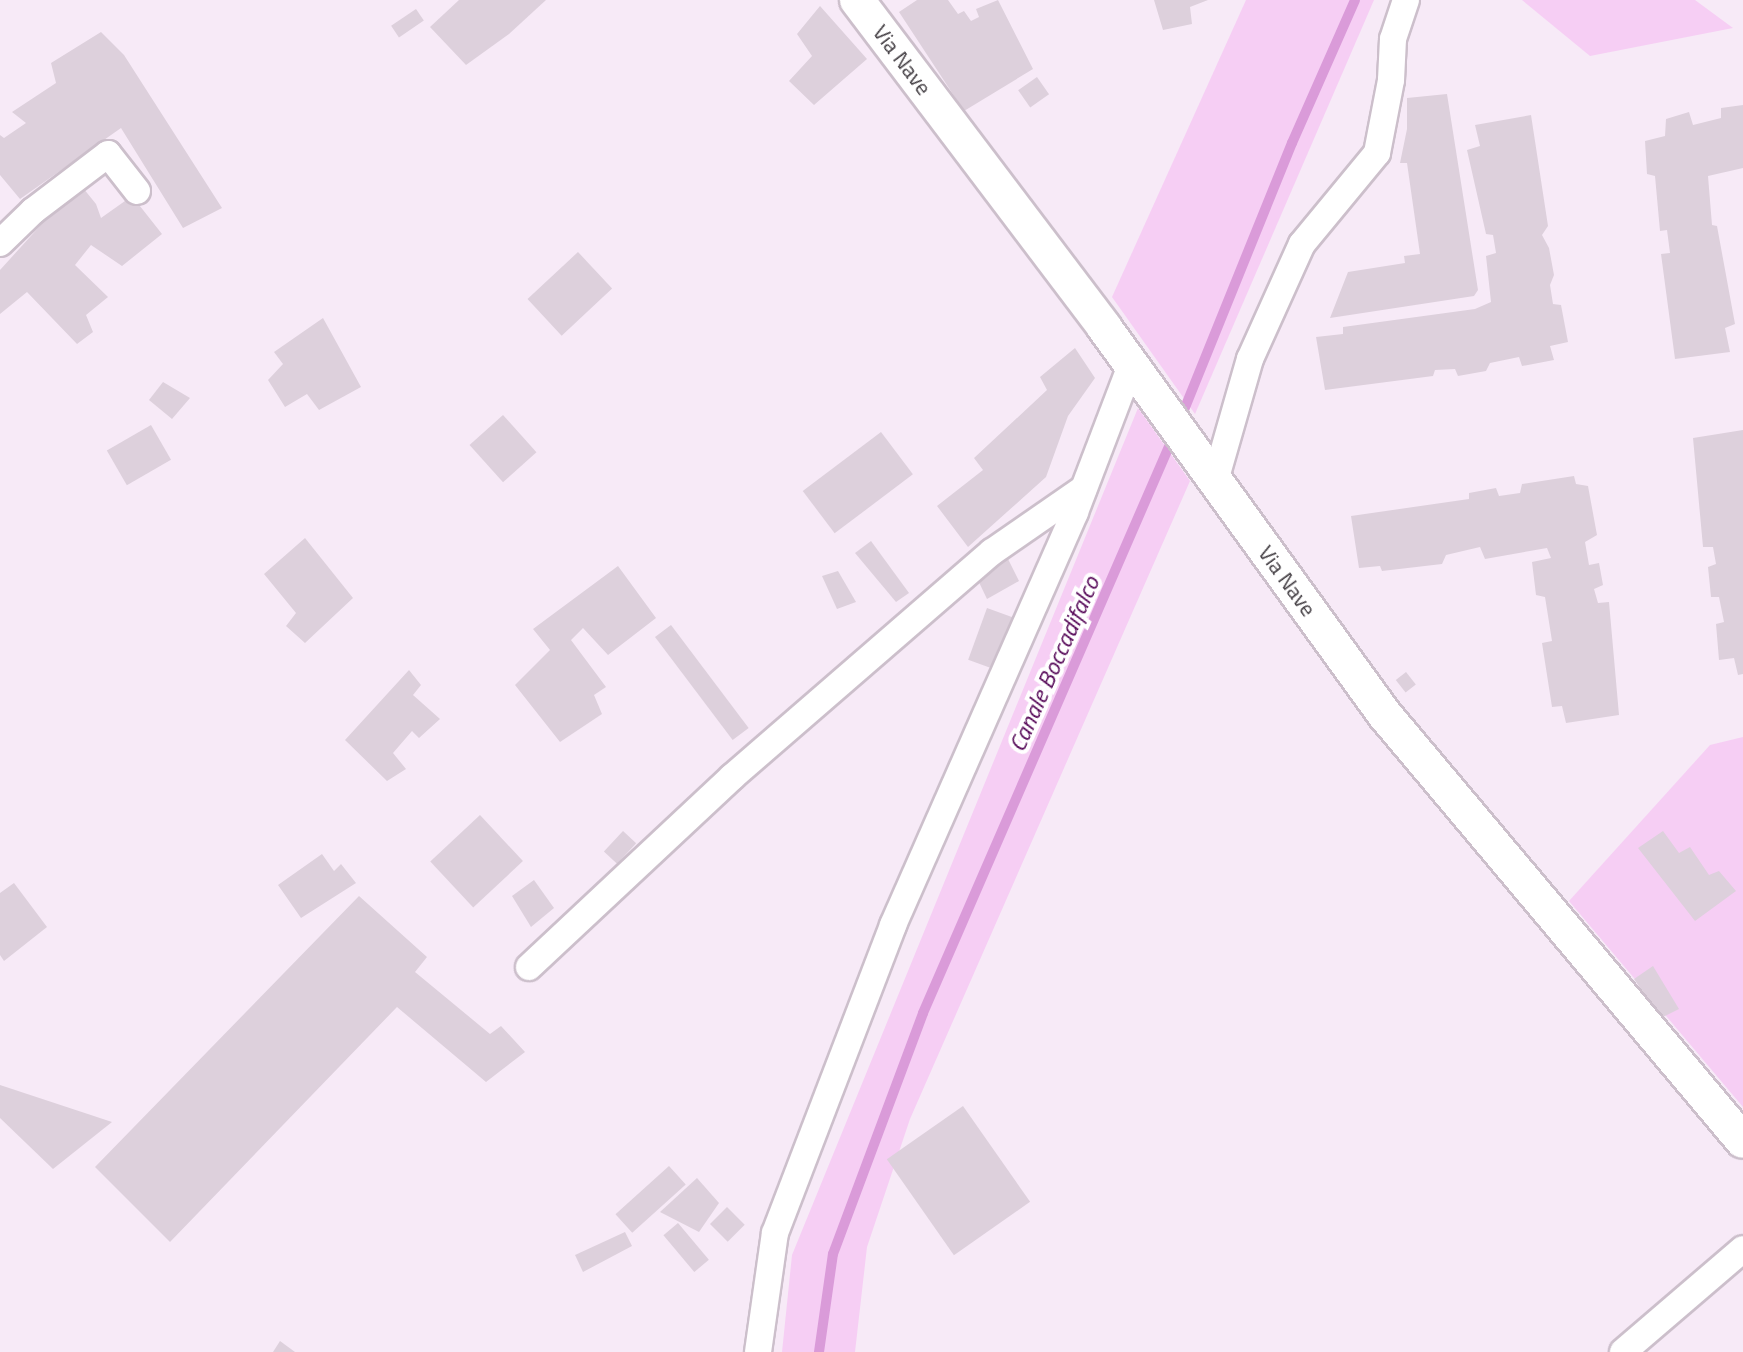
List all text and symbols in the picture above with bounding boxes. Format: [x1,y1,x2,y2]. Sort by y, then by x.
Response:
street label: Via Nave [867,20,937,100]
street label: Via Nave [1253,541,1321,621]
water label: Canale Boccadifalco [1002,572,1106,756]

